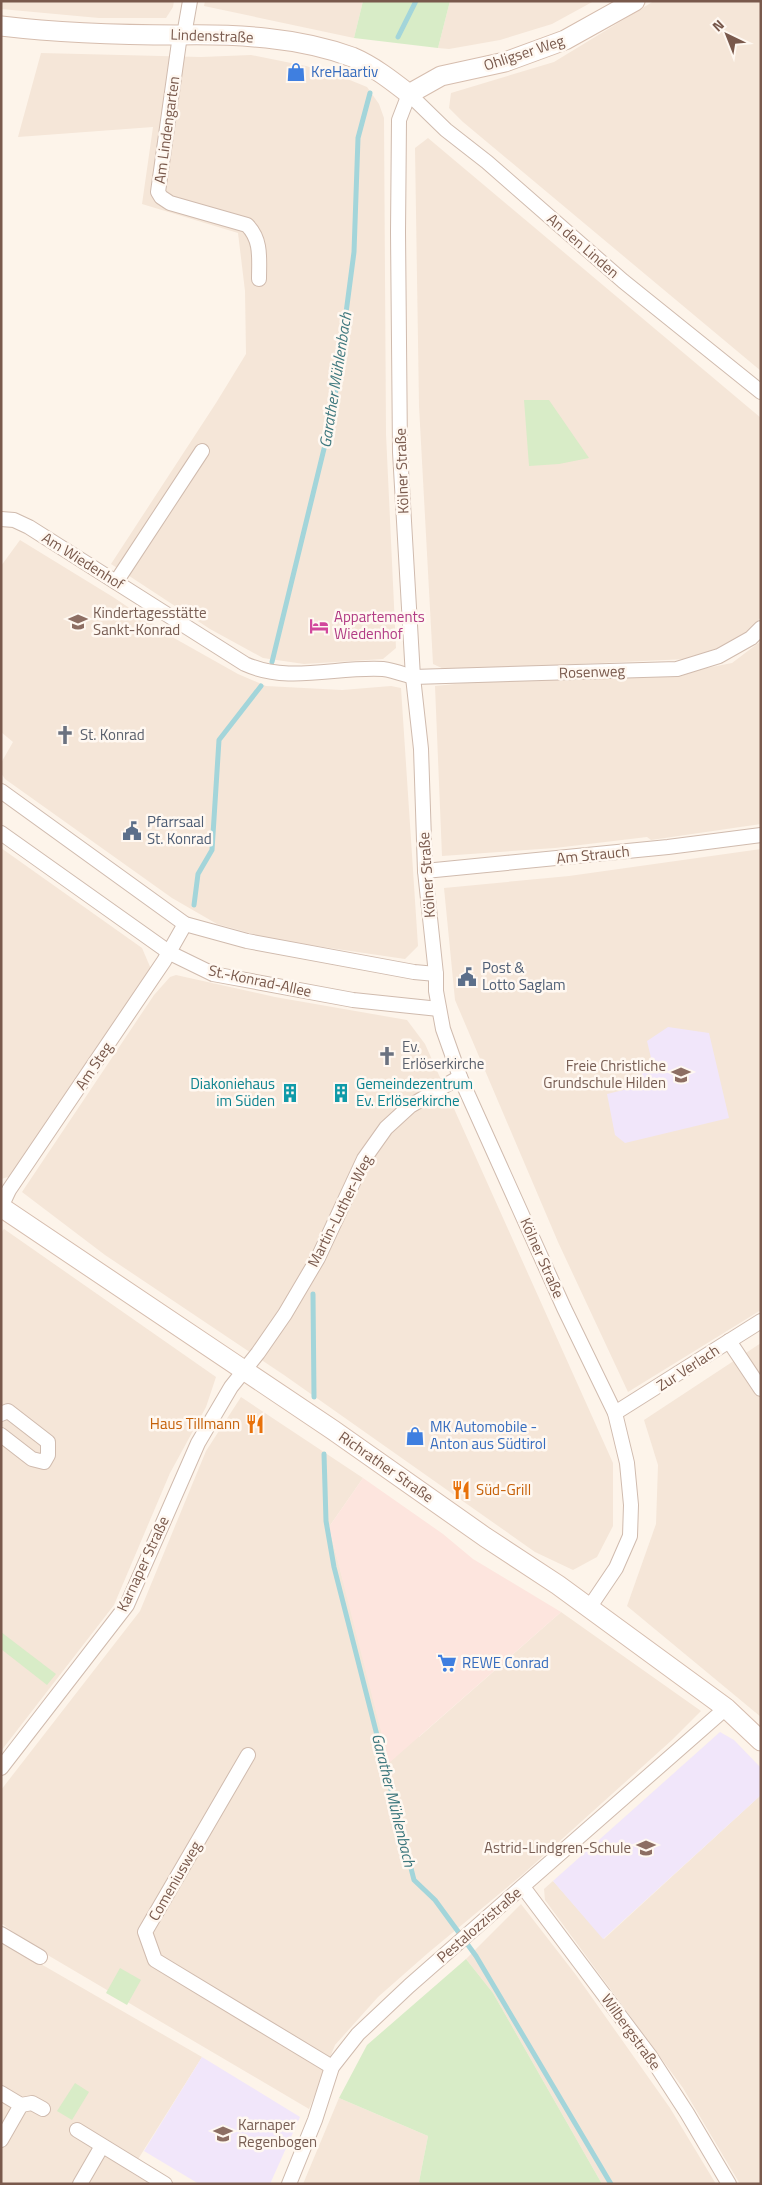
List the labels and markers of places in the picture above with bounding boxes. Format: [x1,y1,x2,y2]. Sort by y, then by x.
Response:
place label: KreHaartiv [311,60,378,83]
shop icon: KreHaartiv [285,61,307,83]
place label: Kindertagesstätte Sankt-Konrad [93,601,206,641]
place label: Appartements Wiedenhof [334,605,425,645]
school or university icon: Kindertagesstätte Sankt-Konrad [67,611,89,633]
hotel icon: Appartements Wiedenhof [308,615,330,637]
place label: St. Konrad [80,723,145,746]
church icon: St. Konrad [54,724,76,746]
place label: Pfarrsaal St. Konrad [147,810,212,850]
public building icon: Pfarrsaal St. Konrad [121,820,143,842]
place label: Post & Lotto Saglam [482,956,566,996]
public building icon: Post & Lotto Saglam [456,966,478,988]
place label: Ev. Erlöserkirche [402,1035,484,1075]
church icon: Ev. Erlöserkirche [376,1045,398,1067]
place label: Freie Christliche Grundschule Hilden [543,1054,666,1094]
school or university icon: Freie Christliche Grundschule Hilden [670,1064,692,1086]
place label: Diakoniehaus im Süden [190,1072,275,1112]
place label: Gemeindezentrum Ev. Erlöserkirche [356,1072,473,1112]
building icon: Diakoniehaus im Süden [279,1082,301,1104]
building icon: Gemeindezentrum Ev. Erlöserkirche [330,1082,352,1104]
place label: Haus Tillmann [150,1412,240,1435]
restaurant icon: Haus Tillmann [244,1413,266,1435]
place label: MK Automobile - Anton aus Südtirol [430,1415,546,1455]
shop icon: MK Automobile - Anton aus Südtirol [404,1425,426,1447]
place label: Süd-Grill [476,1478,531,1501]
restaurant icon: Süd-Grill [450,1479,472,1501]
place label: REWE Conrad [462,1651,549,1674]
supermarket icon: REWE Conrad [436,1652,458,1674]
place label: Astrid-Lindgren-Schule [484,1836,631,1859]
school or university icon: Astrid-Lindgren-Schule [635,1837,657,1859]
place label: Karnaper Regenbogen [238,2113,317,2153]
school or university icon: Karnaper Regenbogen [212,2123,234,2145]

